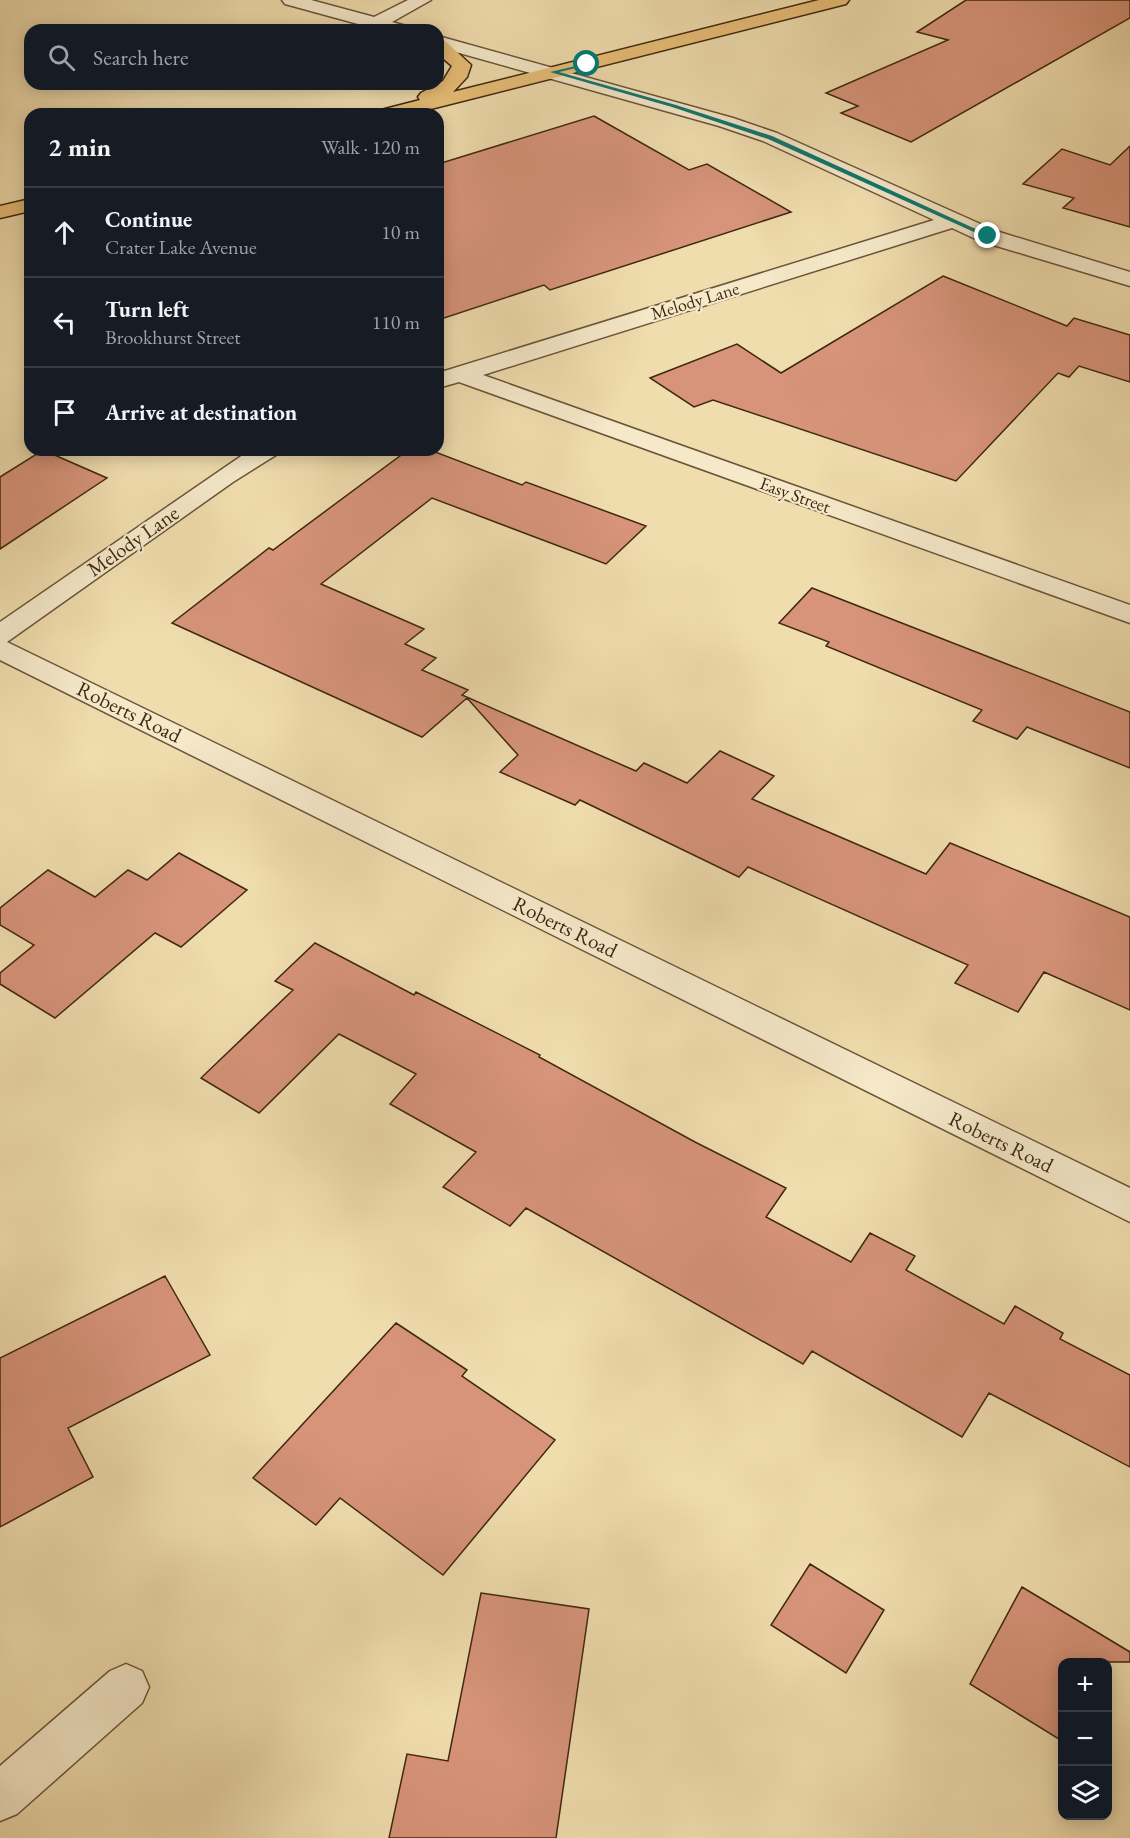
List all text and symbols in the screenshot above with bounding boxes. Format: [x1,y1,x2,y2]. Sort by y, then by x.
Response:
search box [24,24,444,90]
icon: search [45,41,78,74]
text: Search here [93,43,188,72]
route start [573,50,599,76]
text: 2 min [48,130,111,164]
text: Walk · 120 m [321,134,420,160]
text: Continue [105,205,192,234]
icon: ahead [48,216,81,249]
text: 10 m [381,219,420,245]
route end [974,222,1000,248]
text: Crater Lake Avenue [105,234,257,260]
street label: Melody Lane [648,276,742,325]
text: Turn left [105,295,189,324]
icon: left [48,306,81,339]
text: 110 m [372,309,420,335]
text: Brookhurst Street [105,324,241,350]
icon: arrive [48,396,81,429]
text: Arrive at destination [105,398,297,427]
street label: Easy Street [757,471,834,518]
street label: Melody Lane [82,499,184,582]
street label: Roberts Road [73,675,186,749]
street label: Roberts Road [509,890,622,964]
street label: Roberts Road [945,1105,1058,1179]
map controls [1058,1658,1112,1820]
button: + [1058,1658,1112,1712]
button: − [1058,1712,1112,1766]
button: layers [1058,1766,1112,1820]

